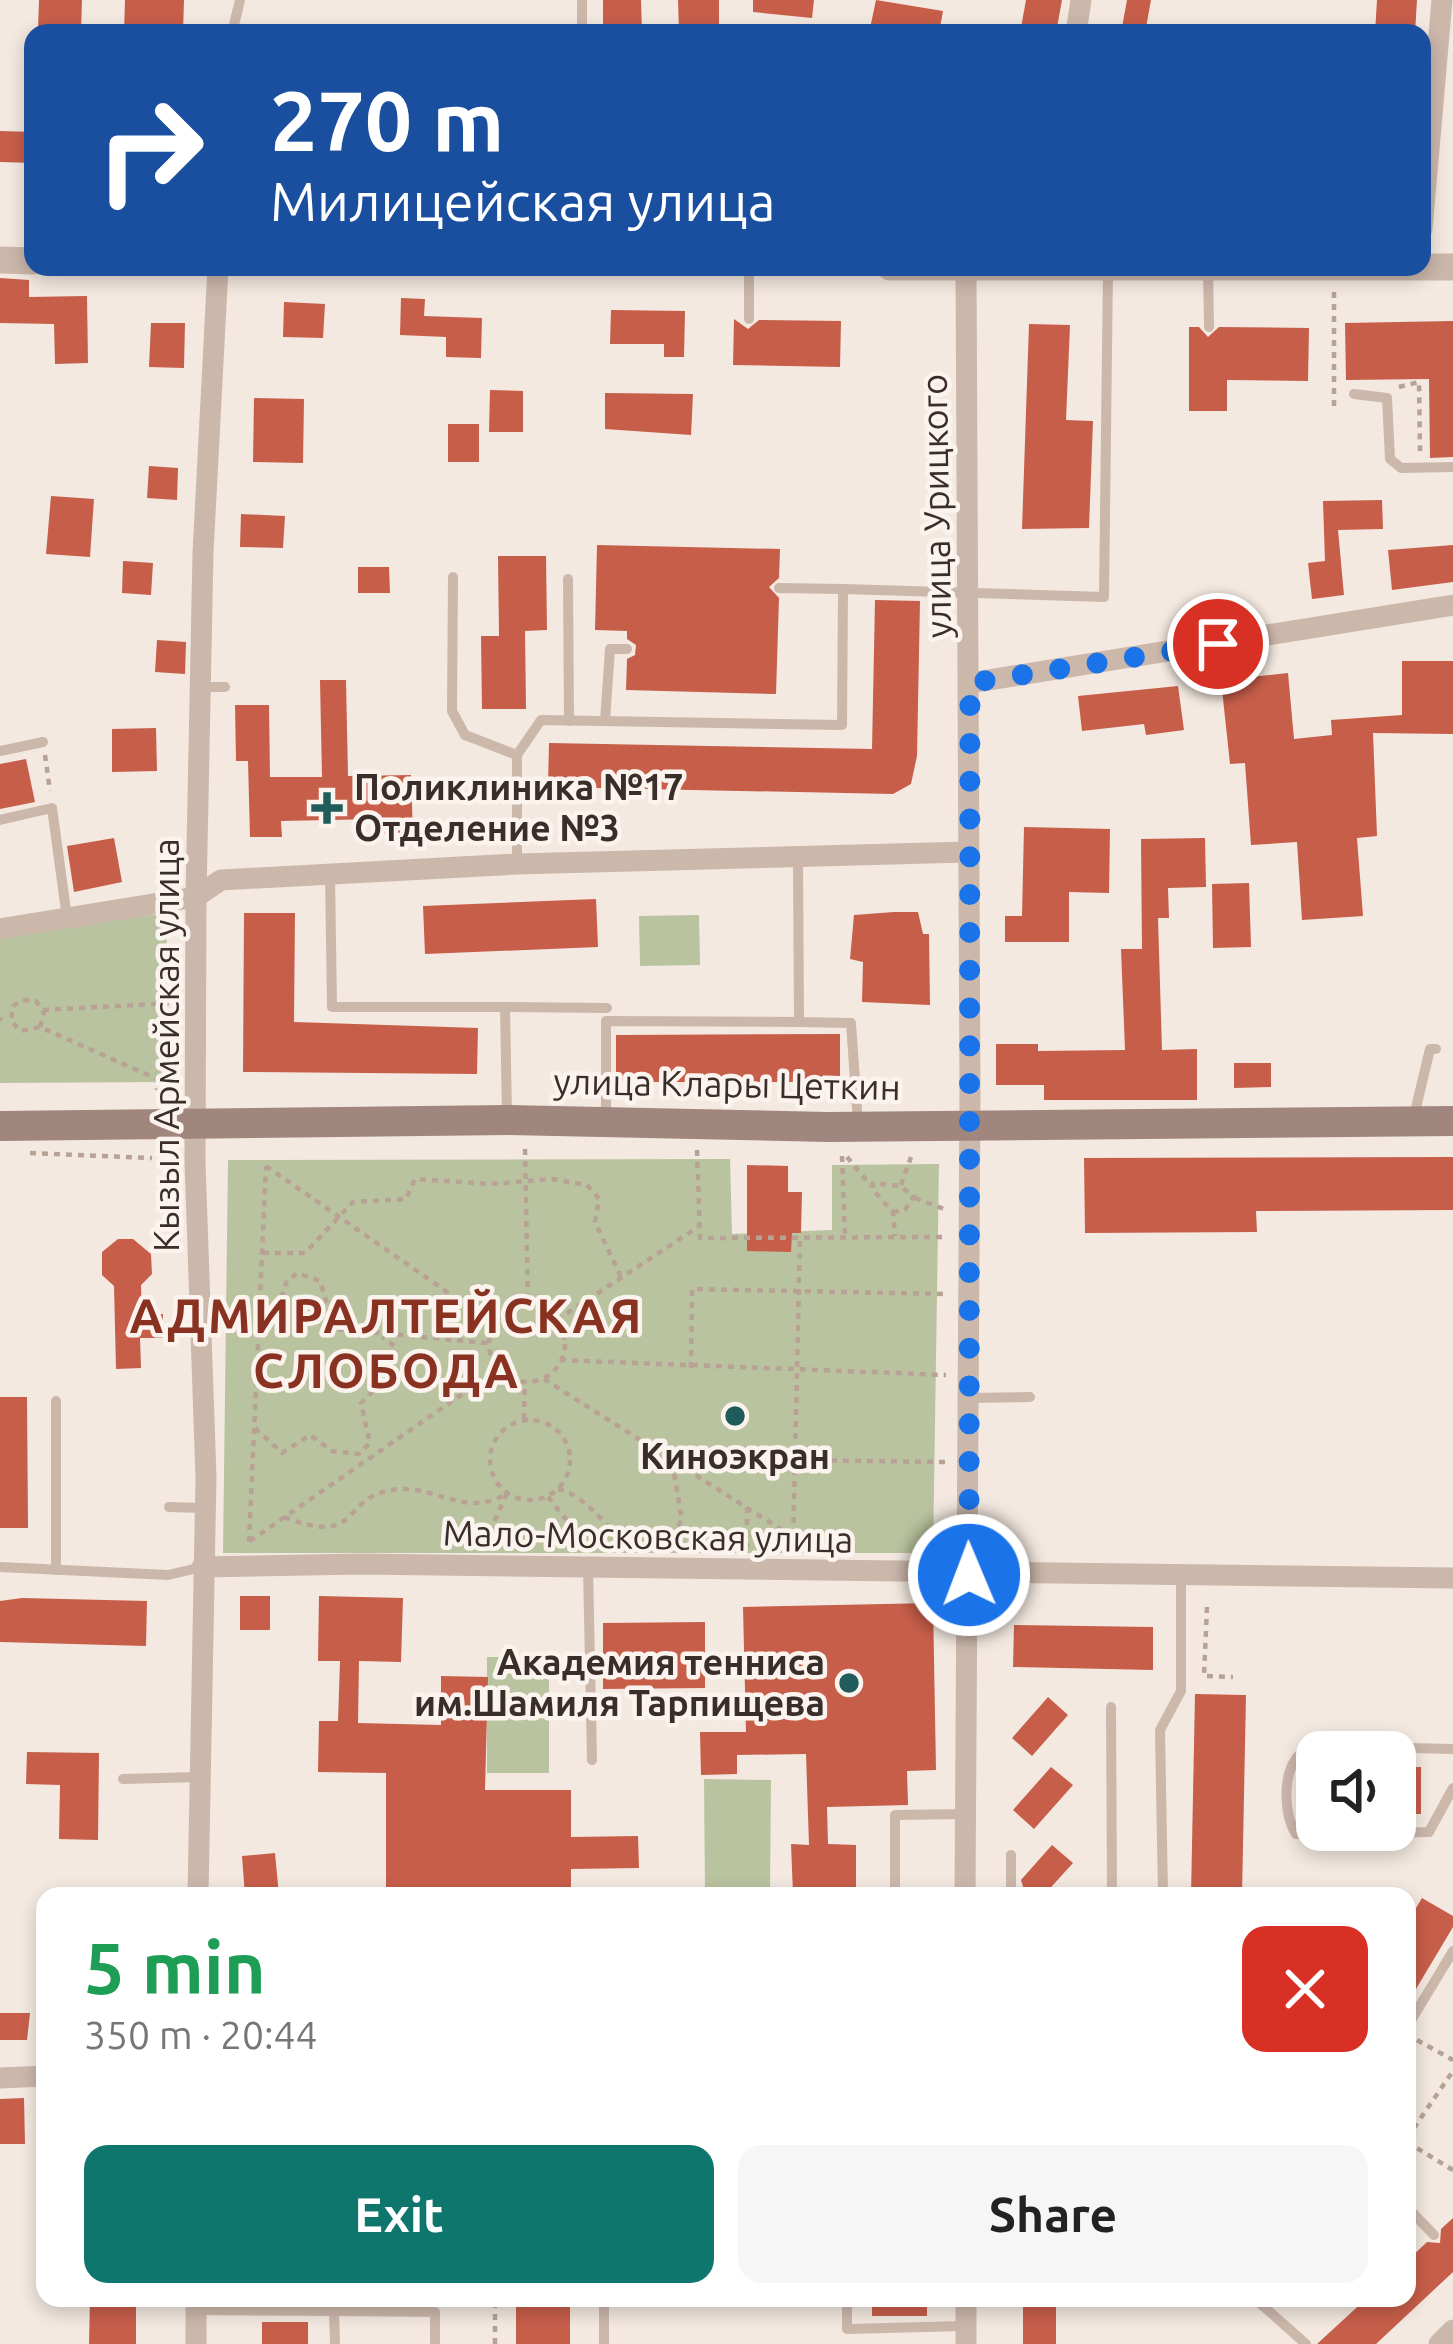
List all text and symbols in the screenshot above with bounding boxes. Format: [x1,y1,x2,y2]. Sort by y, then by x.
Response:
icon: right [72,72,228,228]
text: 270 m [270,73,504,167]
text: Милицейская улица [270,171,775,231]
street label: улица Урицкого [913,373,958,639]
pin [1167,593,1269,695]
icon: arrive [1185,611,1251,677]
place label: Поликлиника №17 Отделение №3 [354,766,684,848]
marker: Поликлиника №17 Отделение №3 [311,792,343,824]
street label: Кызыл Армейская улица [145,838,186,1252]
street label: улица Клары Цеткин [553,1060,901,1107]
district label: АДМИРАЛТЕЙСКАЯ СЛОБОДА [129,1288,645,1397]
marker: Киноэкран [722,1403,748,1429]
place label: Киноэкран [640,1435,830,1476]
street label: Мало-Московская улица [442,1511,854,1560]
position arrow [906,1512,1032,1638]
place label: Академия тенниса им.Шамиля Тарпищева [414,1641,825,1723]
marker: Академия тенниса им.Шамиля Тарпищева [836,1670,862,1696]
map controls [1296,1731,1416,1851]
button: sound [1296,1731,1416,1851]
button: close [1242,1926,1368,2052]
text: 5 min [84,1927,266,2008]
text: 350 m · 20:44 [84,2013,318,2056]
button: Exit [84,2145,714,2283]
button: Share [738,2145,1368,2283]

